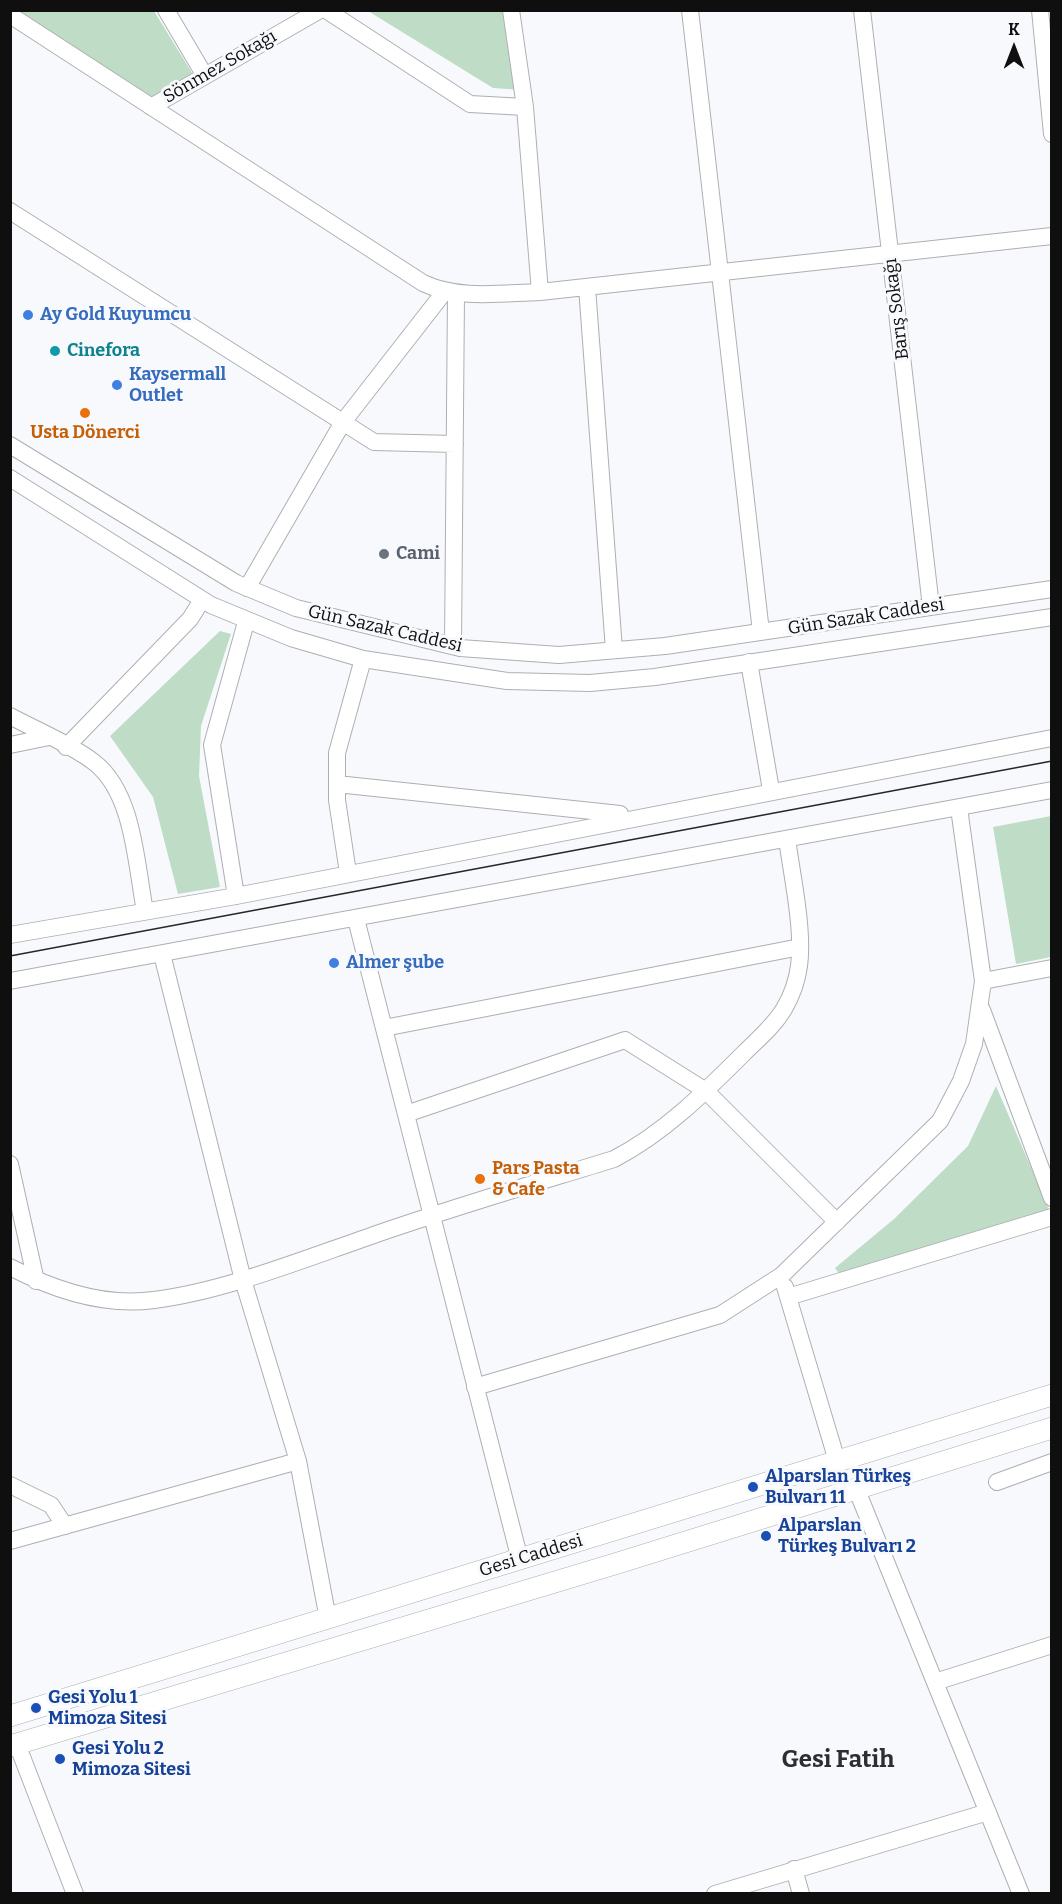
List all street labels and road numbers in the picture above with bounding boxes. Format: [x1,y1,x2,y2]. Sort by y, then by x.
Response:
street label: Sönmez Sokağı [160,26,280,108]
street label: Barış Sokağı [880,257,914,361]
street label: Gün Sazak Caddesi [786,594,946,640]
street label: Gün Sazak Caddesi [306,601,464,657]
street label: Gesi Caddesi [477,1530,585,1582]

